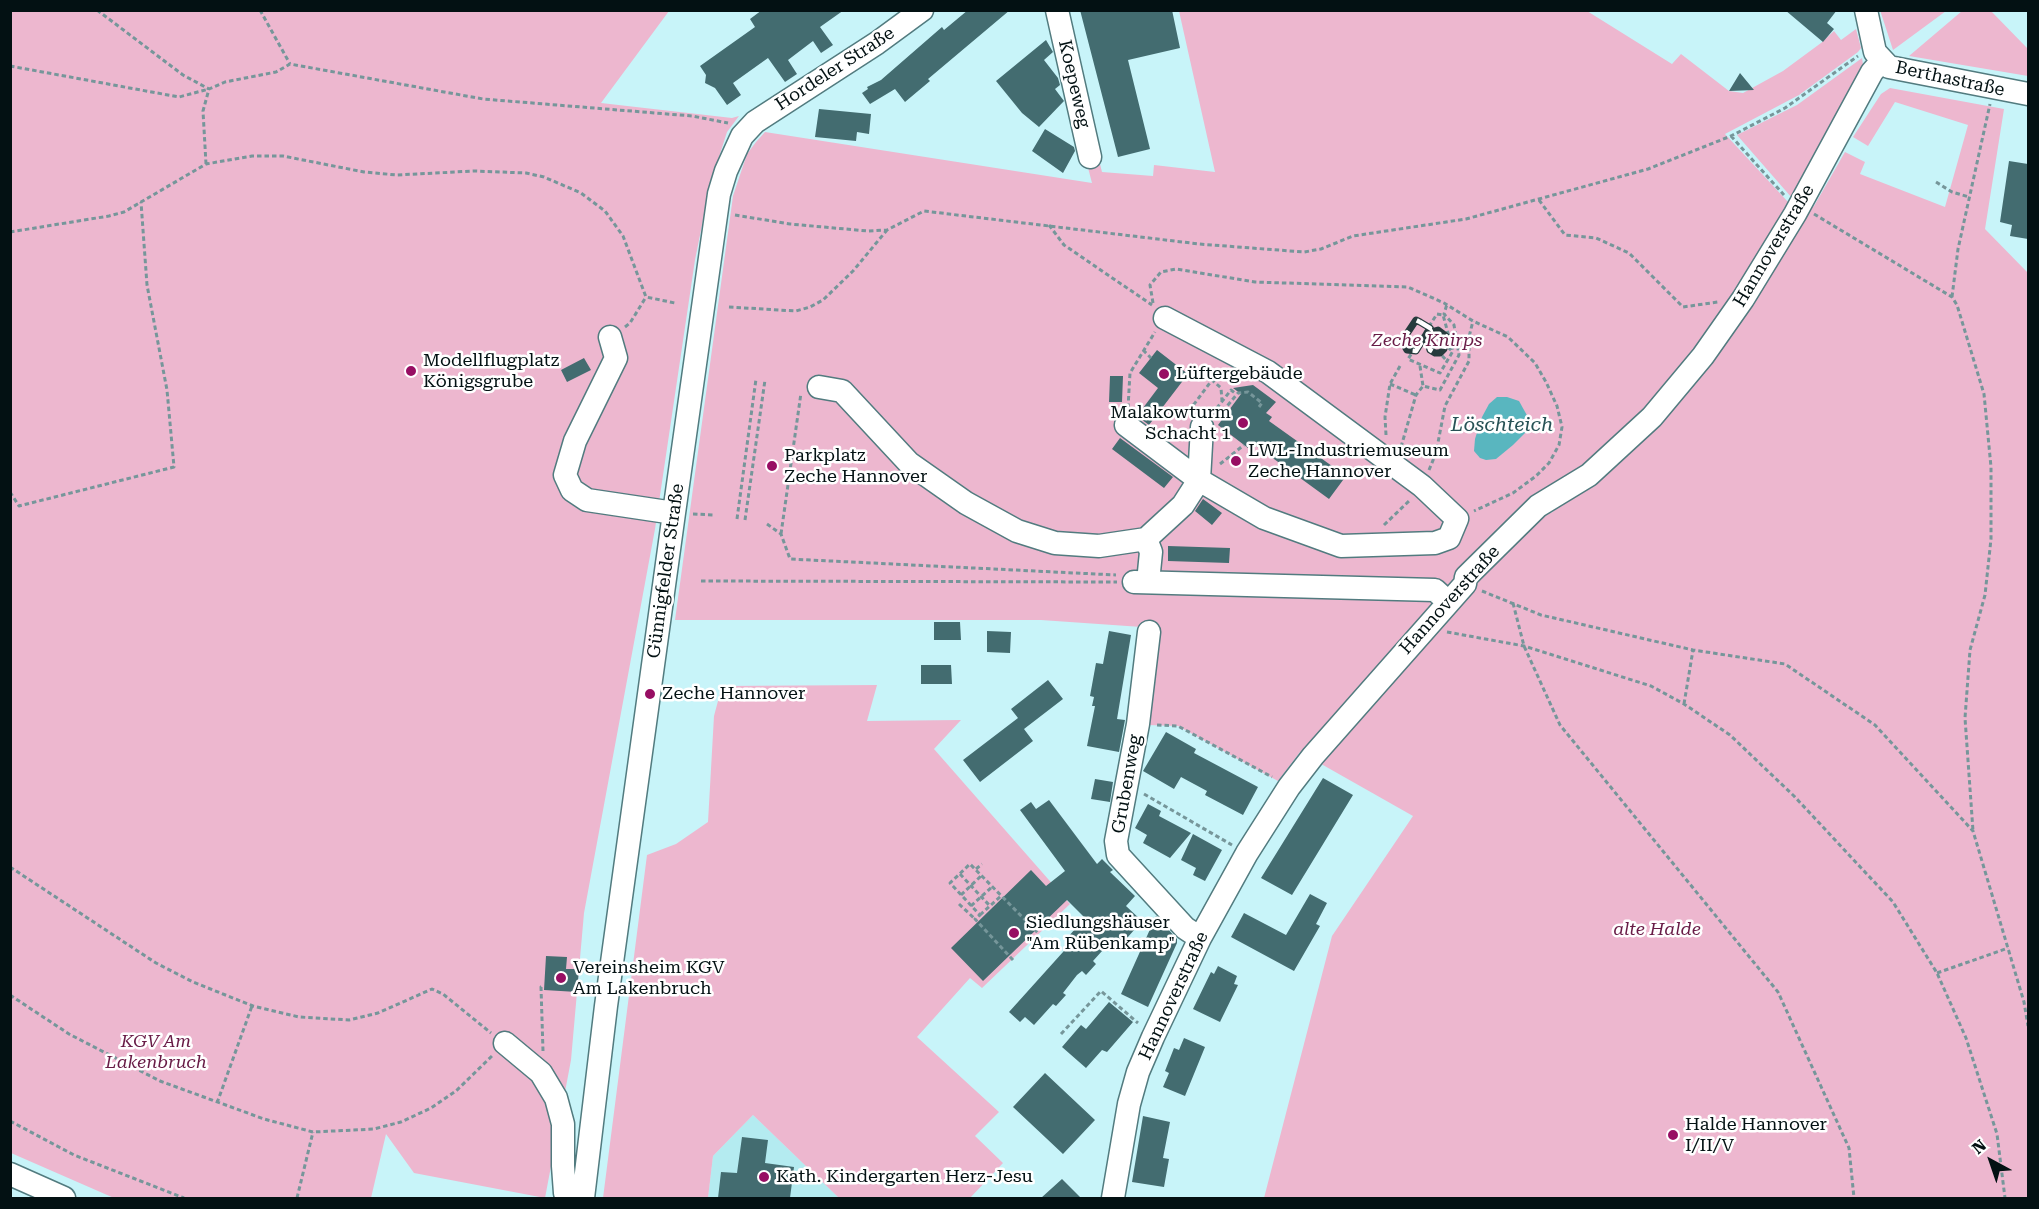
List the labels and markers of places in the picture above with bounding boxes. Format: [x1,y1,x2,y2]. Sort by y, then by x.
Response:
place label: Modellflugplatz Königsgrube [423,350,559,392]
place label: Lüftergebäude [1176,363,1303,385]
marker: Modellflugplatz Königsgrube [404,364,418,378]
marker: Lüftergebäude [1157,367,1171,381]
place label: Malakowturm Schacht 1 [1110,402,1231,444]
marker: Malakowturm Schacht 1 [1236,416,1250,430]
place label: LWL-Industriemuseum Zeche Hannover [1248,440,1449,482]
place label: Parkplatz Zeche Hannover [784,445,927,488]
marker: LWL-Industriemuseum Zeche Hannover [1229,454,1243,468]
marker: Parkplatz Zeche Hannover [765,459,779,473]
place label: Zeche Hannover [662,683,805,705]
marker: Zeche Hannover [643,687,657,701]
place label: Siedlungshäuser "Am Rübenkamp" [1026,912,1175,954]
marker: Siedlungshäuser "Am Rübenkamp" [1007,926,1021,940]
place label: Vereinsheim KGV Am Lakenbruch [573,957,725,1000]
marker: Vereinsheim KGV Am Lakenbruch [554,971,568,985]
place label: Halde Hannover I/II/V [1685,1114,1827,1156]
marker: Halde Hannover I/II/V [1666,1128,1680,1142]
place label: Kath. Kindergarten Herz-Jesu [776,1166,1033,1188]
marker: Kath. Kindergarten Herz-Jesu [757,1170,771,1184]

